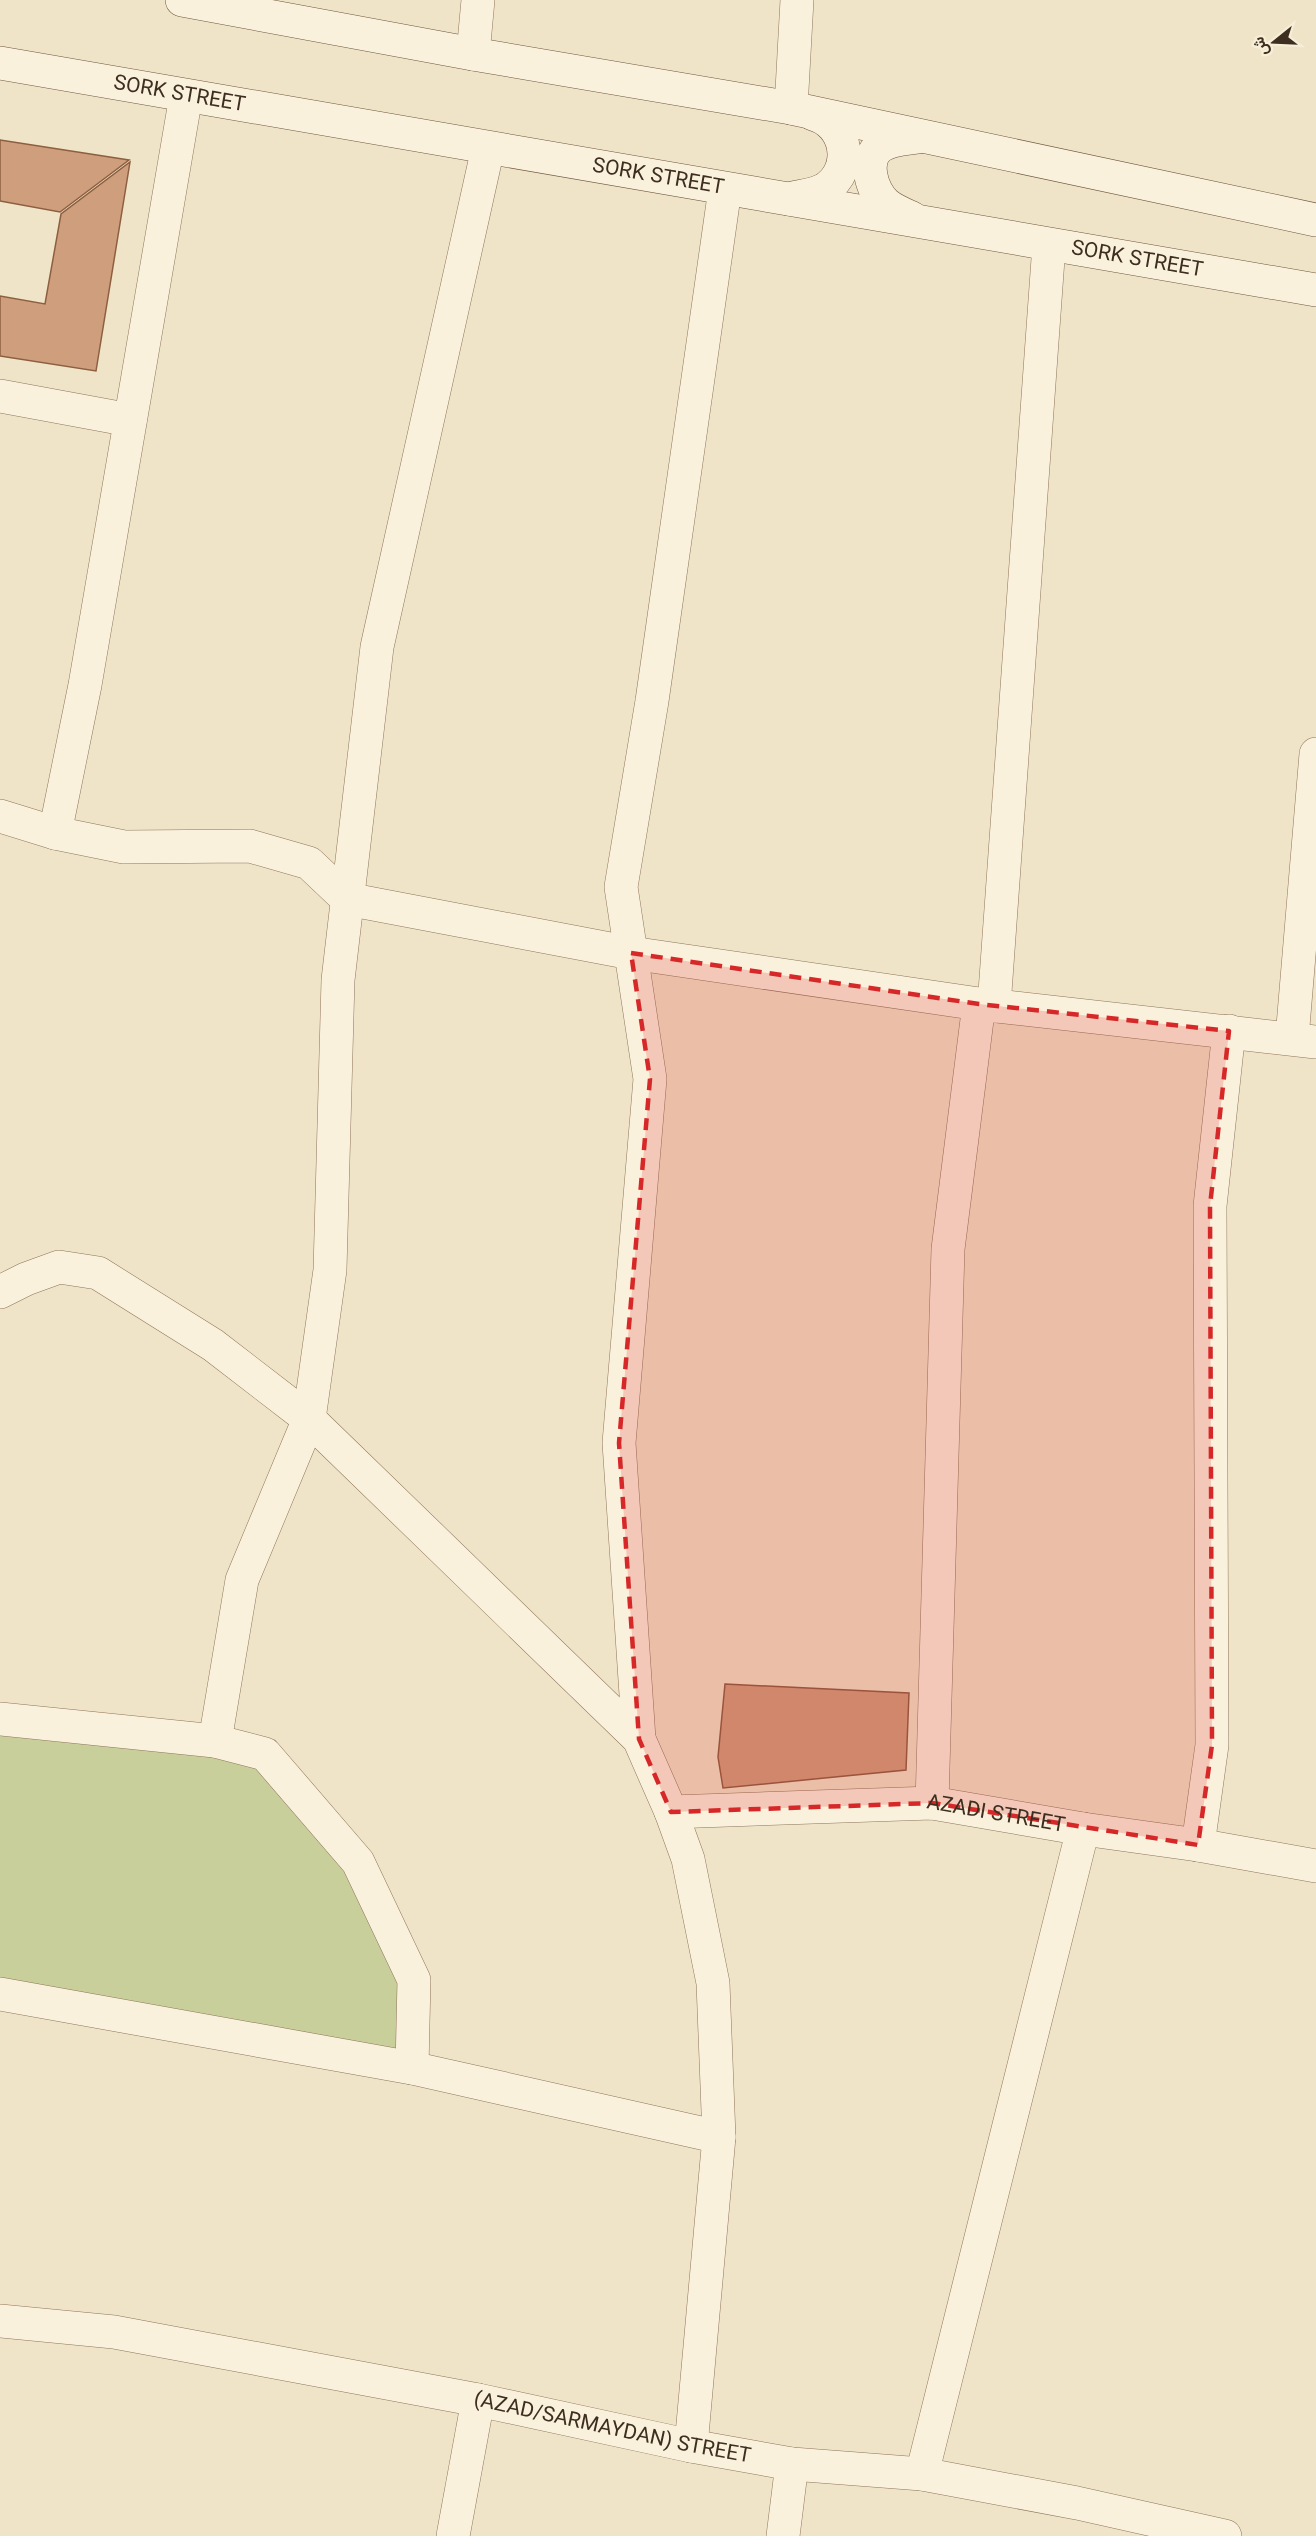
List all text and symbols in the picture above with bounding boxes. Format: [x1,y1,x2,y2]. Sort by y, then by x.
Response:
north arrow [1244,12,1304,72]
text: ش [1247,33,1277,59]
street label: SORK STREET [111,66,248,122]
street label: SORK STREET [590,149,727,204]
street label: SORK STREET [1069,232,1206,287]
street label: AZADI STREET [924,1786,1068,1842]
street label: (AZAD/SARMAYDAN) STREET [471,2383,754,2473]

